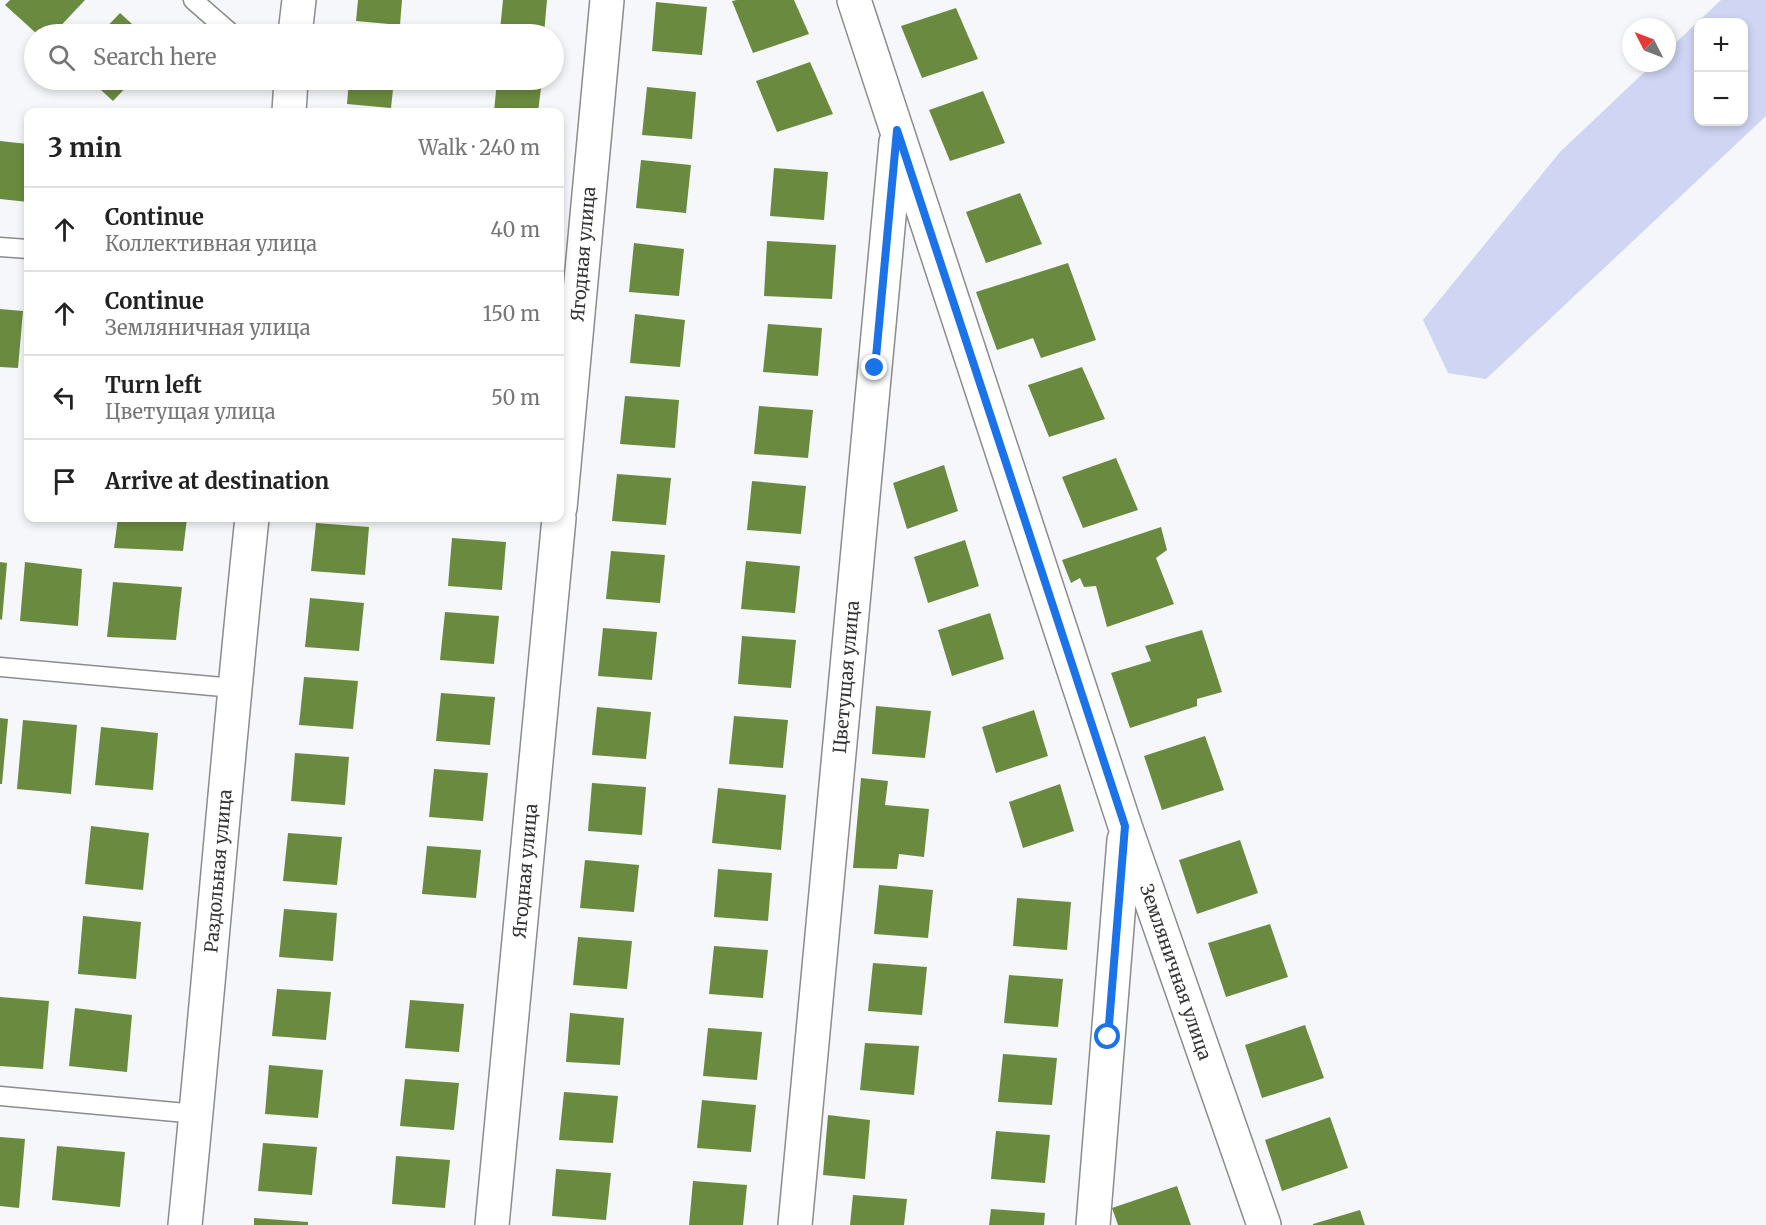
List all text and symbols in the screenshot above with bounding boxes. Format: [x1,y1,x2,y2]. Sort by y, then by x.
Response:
north arrow [1622,18,1676,72]
map controls [1694,18,1748,126]
button: + [1694,18,1748,72]
search box [24,24,564,90]
icon: search [45,41,78,74]
text: Search here [93,43,216,71]
button: − [1694,72,1748,126]
text: 3 min [48,131,122,164]
text: Walk · 240 m [419,135,540,160]
street label: Ягодная улица [566,185,600,322]
text: Continue [105,203,204,231]
icon: ahead [48,213,81,246]
text: 40 m [490,217,540,242]
text: Коллективная улица [105,231,317,256]
text: Continue [105,287,204,315]
icon: ahead [48,297,81,330]
text: 150 m [483,301,540,326]
text: Земляничная улица [105,315,310,340]
route end [861,354,887,380]
text: Turn left [105,371,202,399]
icon: left [48,381,81,414]
text: 50 m [491,385,540,410]
text: Цветущая улица [105,399,276,424]
icon: arrive [48,465,81,498]
text: Arrive at destination [105,467,329,495]
street label: Цветущая улица [828,599,864,754]
street label: Раздольная улица [199,788,237,954]
street label: Ягодная улица [508,802,542,939]
street label: Земляничная улица [1135,881,1217,1063]
route start [1094,1023,1120,1049]

